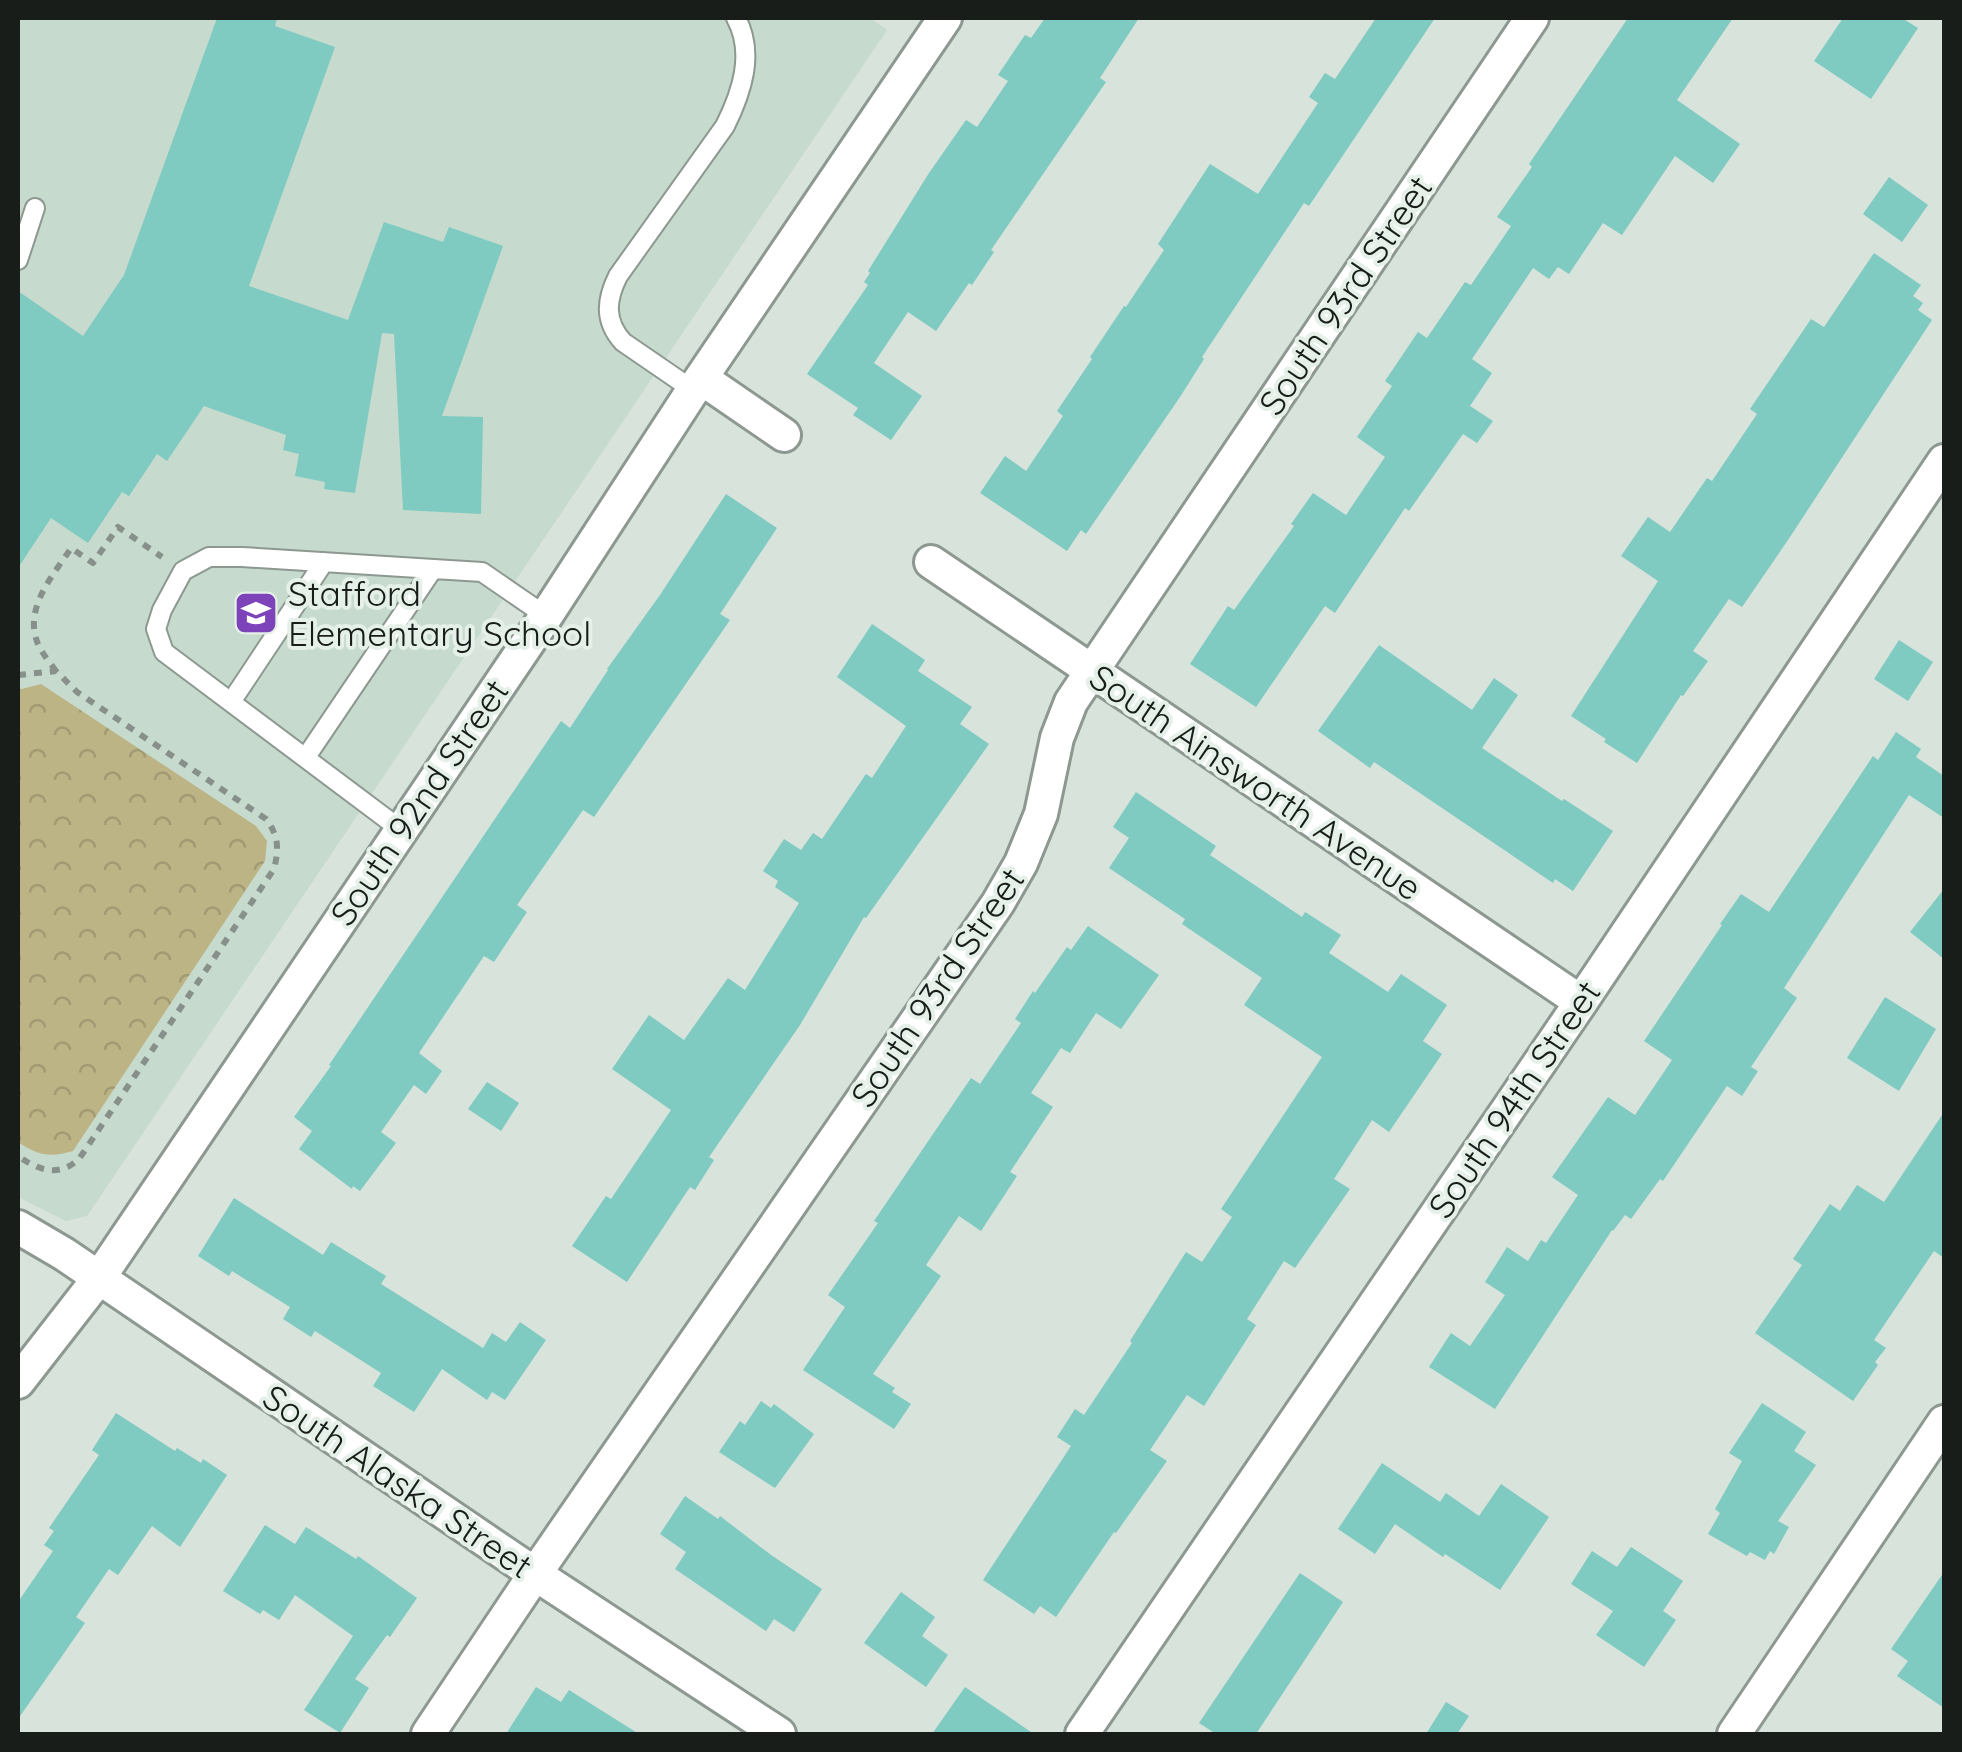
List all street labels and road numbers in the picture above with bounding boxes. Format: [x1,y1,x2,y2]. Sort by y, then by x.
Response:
street label: South 93rd Street [1249,167,1441,423]
street label: South Ainsworth Avenue [1082,655,1430,909]
street label: South 92nd Street [320,670,518,934]
street label: South 93rd Street [841,859,1033,1115]
street label: South 94th Street [1418,972,1610,1226]
street label: South Alaska Street [255,1375,541,1587]

